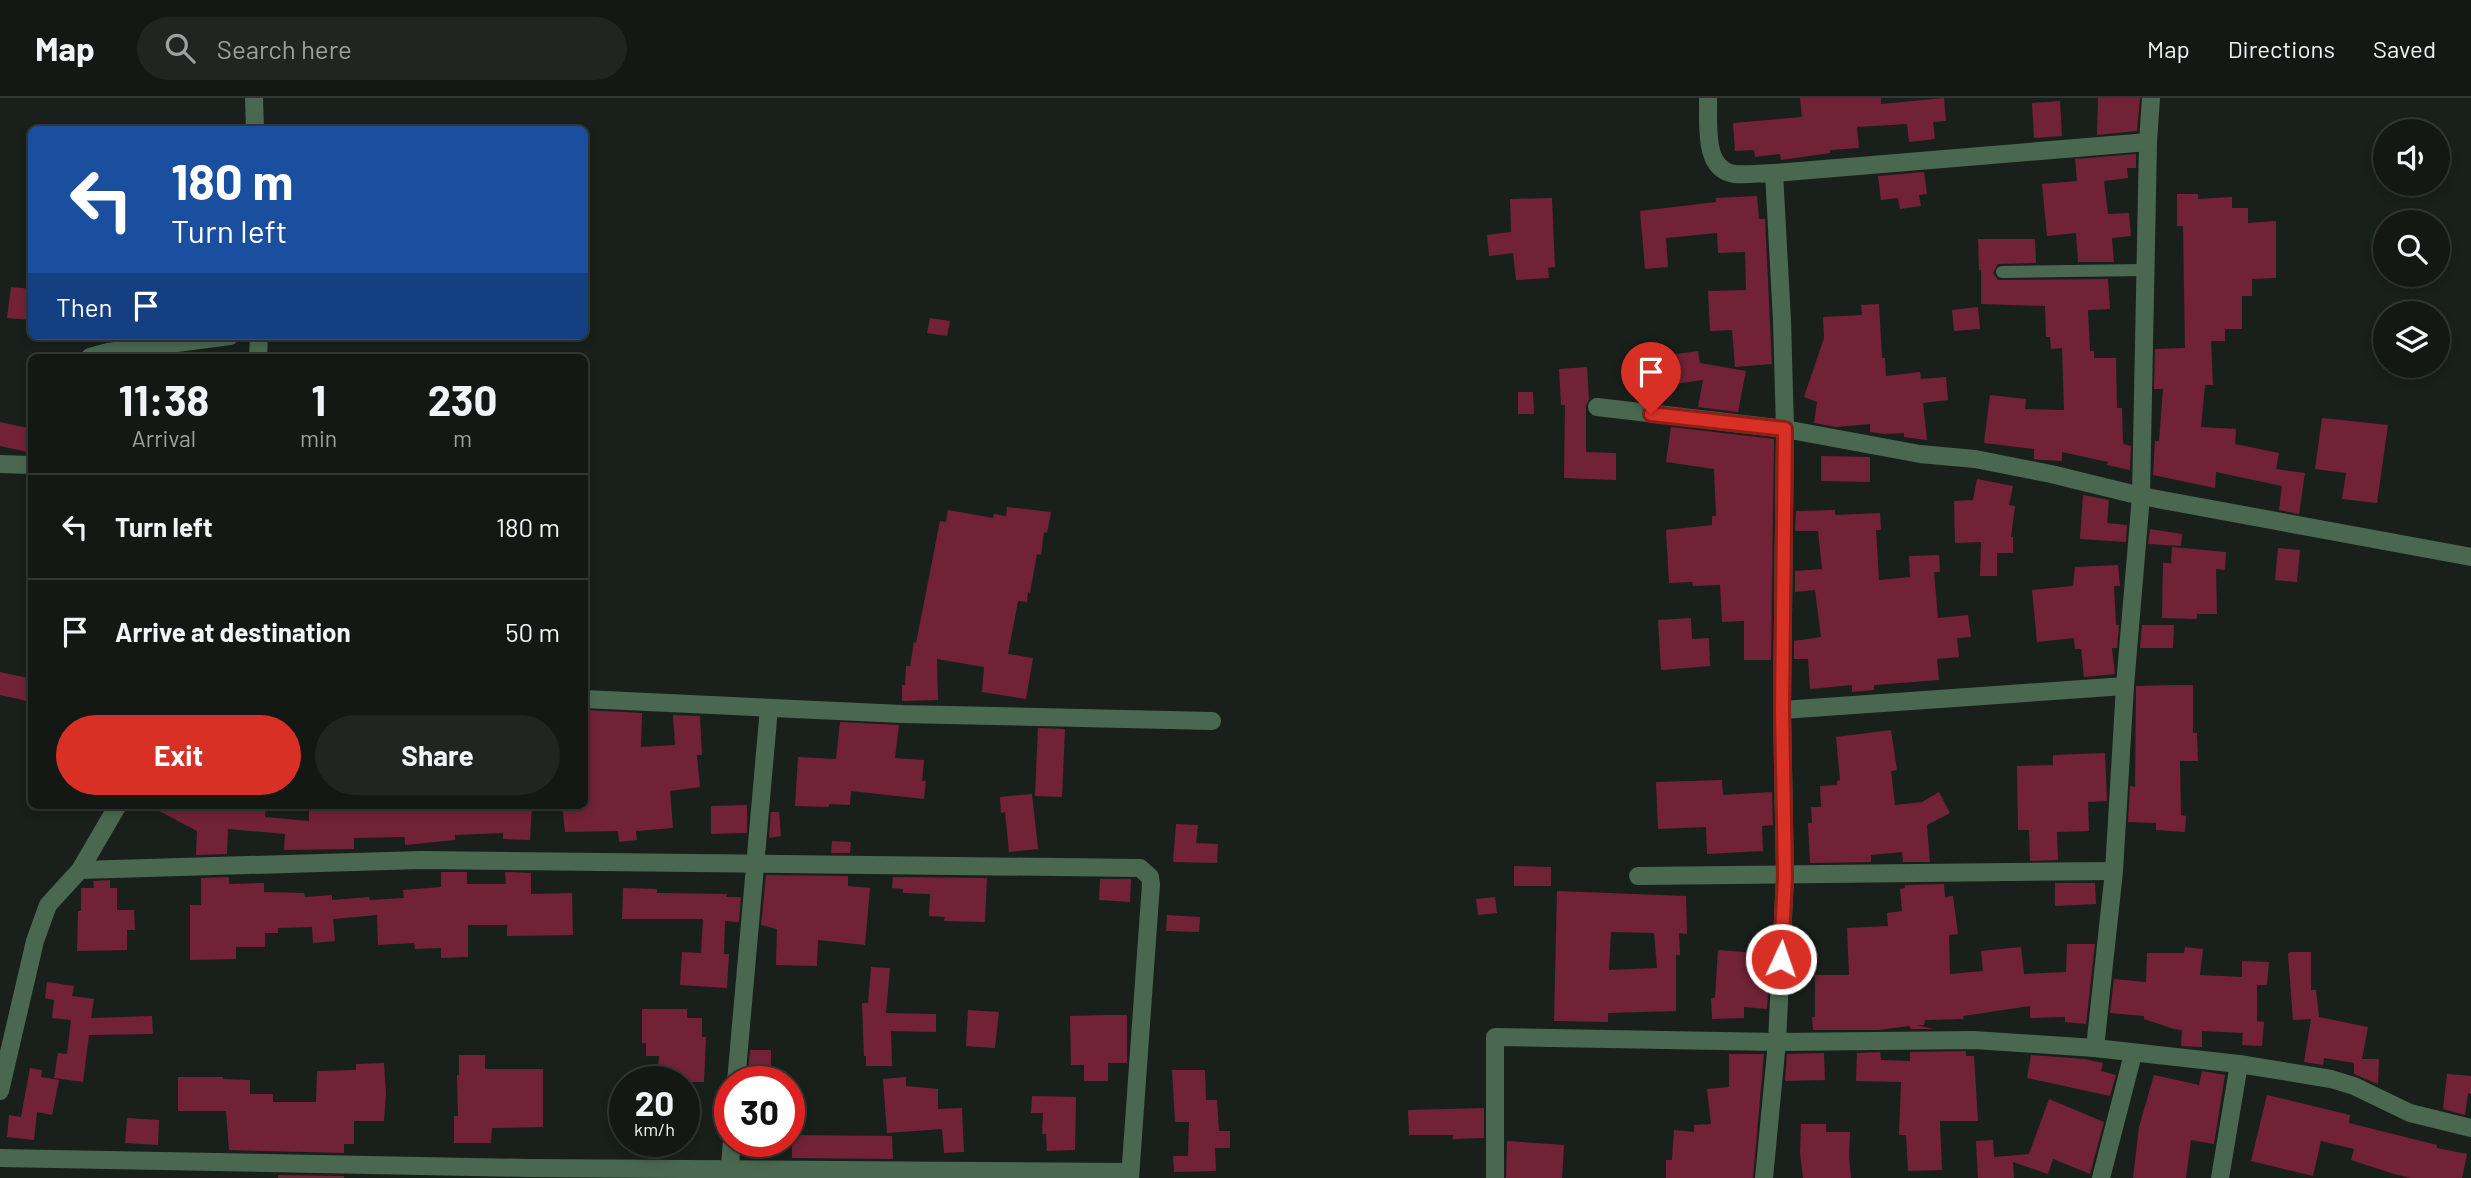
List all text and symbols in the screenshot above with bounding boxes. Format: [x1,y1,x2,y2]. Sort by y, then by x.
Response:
search box [137,17,627,80]
text: Map [35,28,95,68]
icon: search [161,29,199,67]
text: Search here [217,33,352,64]
text: Map [2147,34,2190,63]
text: Directions [2228,34,2335,63]
text: Saved [2373,34,2436,63]
map controls [2373,119,2450,378]
button: sound [2373,119,2450,196]
text: 180 m [171,151,294,210]
icon: left [56,154,147,245]
button: search [2373,210,2450,287]
text: Turn left [171,211,288,249]
icon: arrive [127,287,165,325]
text: Then [56,291,113,322]
button: layers [2373,301,2450,378]
pin [1621,342,1681,414]
icon: arrive [1632,353,1670,391]
text: 11:38 [119,374,209,424]
text: 1 [311,374,326,424]
text: 230 [428,374,497,424]
text: Arrival [132,424,196,452]
text: min [300,424,337,452]
text: m [453,424,472,452]
icon: left [56,508,94,546]
text: Turn left [115,511,213,542]
text: 180 m [496,511,560,542]
icon: arrive [56,613,94,651]
text: Arrive at destination [115,616,351,647]
text: 50 m [505,616,560,647]
button: Exit [56,715,301,795]
button: Share [315,715,560,795]
position arrow [1744,922,1818,996]
speed limit sign: 30 [714,1066,805,1157]
text: 20 [635,1081,674,1123]
text: km/h [634,1118,675,1140]

